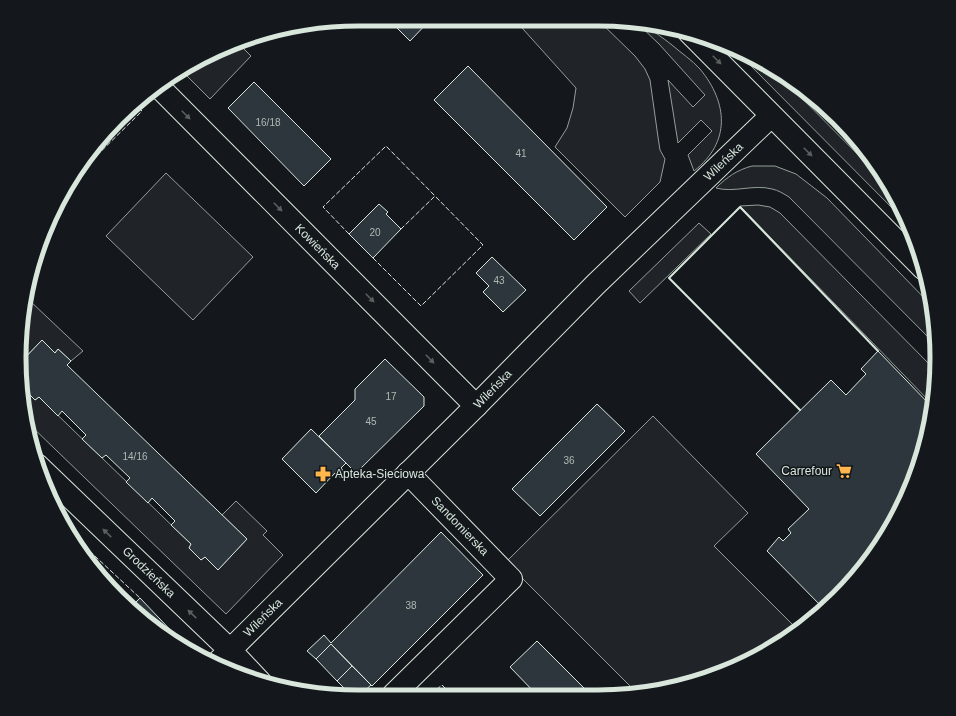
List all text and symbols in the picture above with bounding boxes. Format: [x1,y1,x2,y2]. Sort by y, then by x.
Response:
one-way arrow [712,55,722,65]
one-way arrow [182,110,191,120]
house number: 16/18 [255,117,281,128]
street label: Wileńska [701,140,746,184]
one-way arrow [803,147,813,157]
house number: 41 [515,148,527,159]
one-way arrow [273,202,283,212]
street label: Kowieńska [292,221,343,272]
house number: 20 [369,227,381,238]
house number: 43 [493,275,505,286]
one-way arrow [365,294,375,303]
one-way arrow [425,354,434,363]
street label: Wileńska [471,367,515,411]
house number: 17 [385,391,397,402]
house number: 45 [365,416,377,427]
house number: 14/16 [122,451,148,462]
house number: 36 [563,455,575,466]
supermarket icon: Carrefour [835,462,853,480]
place label: Carrefour [781,464,832,478]
pharmacy icon: Apteka-Sieciowa [314,465,332,483]
place label: Apteka-Sieciowa [335,467,425,481]
street label: Sandomierska [428,494,492,559]
one-way arrow [102,528,112,538]
street label: Grodzieńska [120,544,178,601]
street label: Wileńska [241,595,285,640]
house number: 38 [405,600,417,611]
one-way arrow [187,610,196,619]

